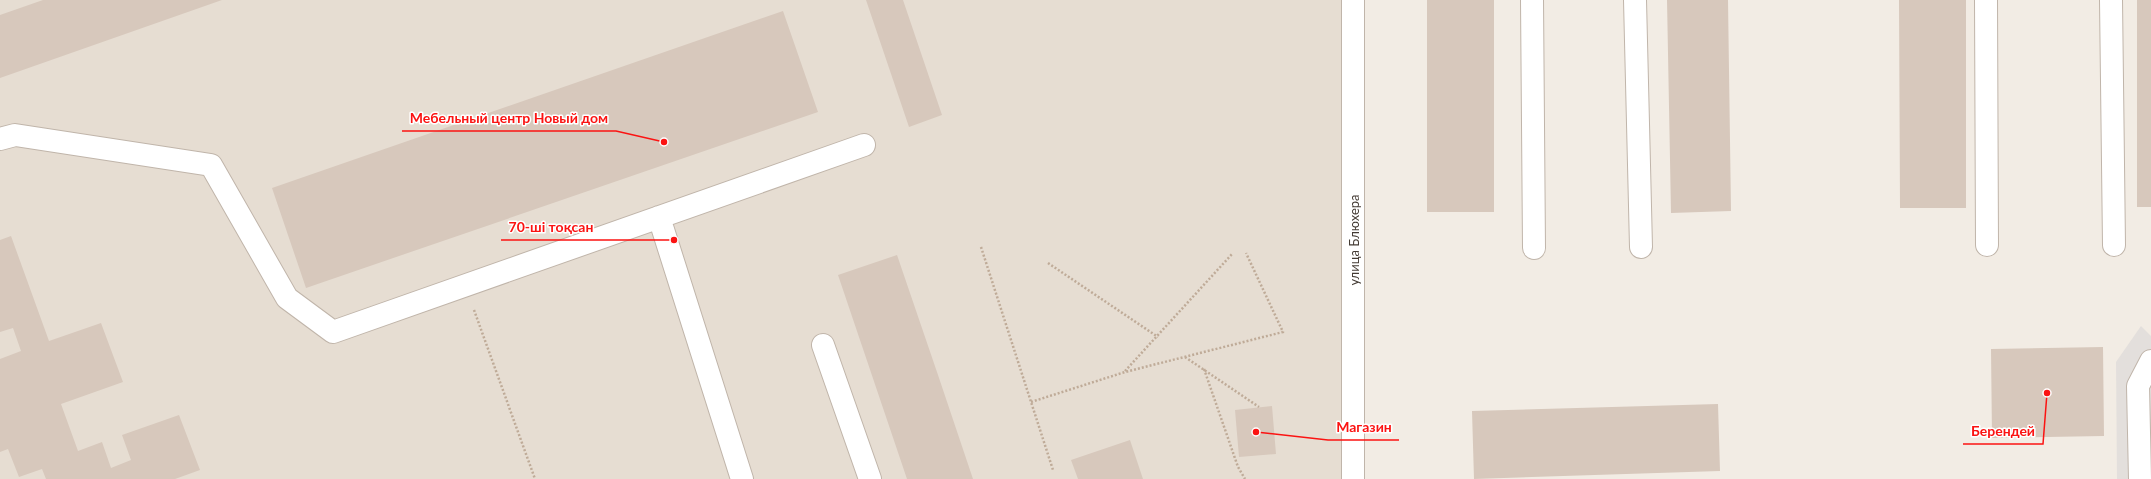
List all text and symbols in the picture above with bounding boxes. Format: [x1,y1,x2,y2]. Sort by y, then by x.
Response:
callout: Мебельный центр Новый дом [402,105,616,131]
text: Мебельный центр Новый дом [410,109,608,126]
street label: улица Блюхера [1346,194,1362,286]
callout: 70-ші тоқсан [501,214,602,240]
text: 70-ші тоқсан [509,218,593,235]
callout: Магазин [1328,414,1399,440]
text: Магазин [1336,418,1392,435]
callout: Берендей [1963,418,2043,444]
text: Берендей [1971,422,2035,439]

